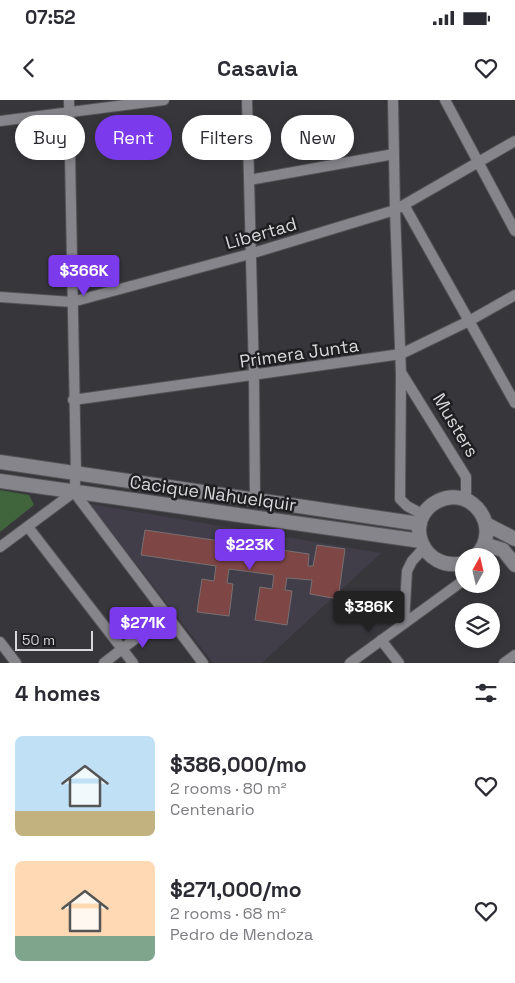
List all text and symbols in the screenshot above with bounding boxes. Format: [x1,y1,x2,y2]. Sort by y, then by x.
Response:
text: 07:52 [25,5,76,30]
icon: back [15,54,43,82]
text: Casavia [217,54,298,82]
icon: heart [472,54,500,82]
chip: Buy [15,115,85,160]
chip: Rent [95,115,172,160]
chip: Filters [182,115,271,160]
chip: New [281,115,354,160]
street label: Libertad [223,212,299,254]
pin: $366K [49,254,119,297]
text: $366K [59,260,109,281]
street label: Primera Junta [238,333,360,373]
street label: Musters [428,389,484,461]
street label: Cacique Nahuelquir [128,470,298,516]
pin: $223K [215,528,285,571]
text: $223K [226,534,274,555]
north arrow [455,548,500,592]
map controls [455,548,500,648]
pin: $386K [334,590,404,633]
text: $386K [345,596,393,617]
button: layers [455,603,500,648]
pin: $271K [108,606,178,649]
text: $271K [121,612,166,633]
scale bar [15,628,92,651]
text: 50 m [22,631,55,649]
icon: filters [472,679,500,707]
text: 4 homes [15,680,101,707]
text: $386,000/mo [170,751,307,778]
icon: home [55,756,115,816]
icon: heart [472,772,500,800]
text: 2 rooms · 80 m² [170,778,287,799]
text: Centenario [170,799,255,820]
text: $271,000/mo [170,876,302,903]
icon: home [55,881,115,941]
icon: heart [472,897,500,925]
text: 2 rooms · 68 m² [170,903,286,924]
text: Pedro de Mendoza [170,924,313,945]

